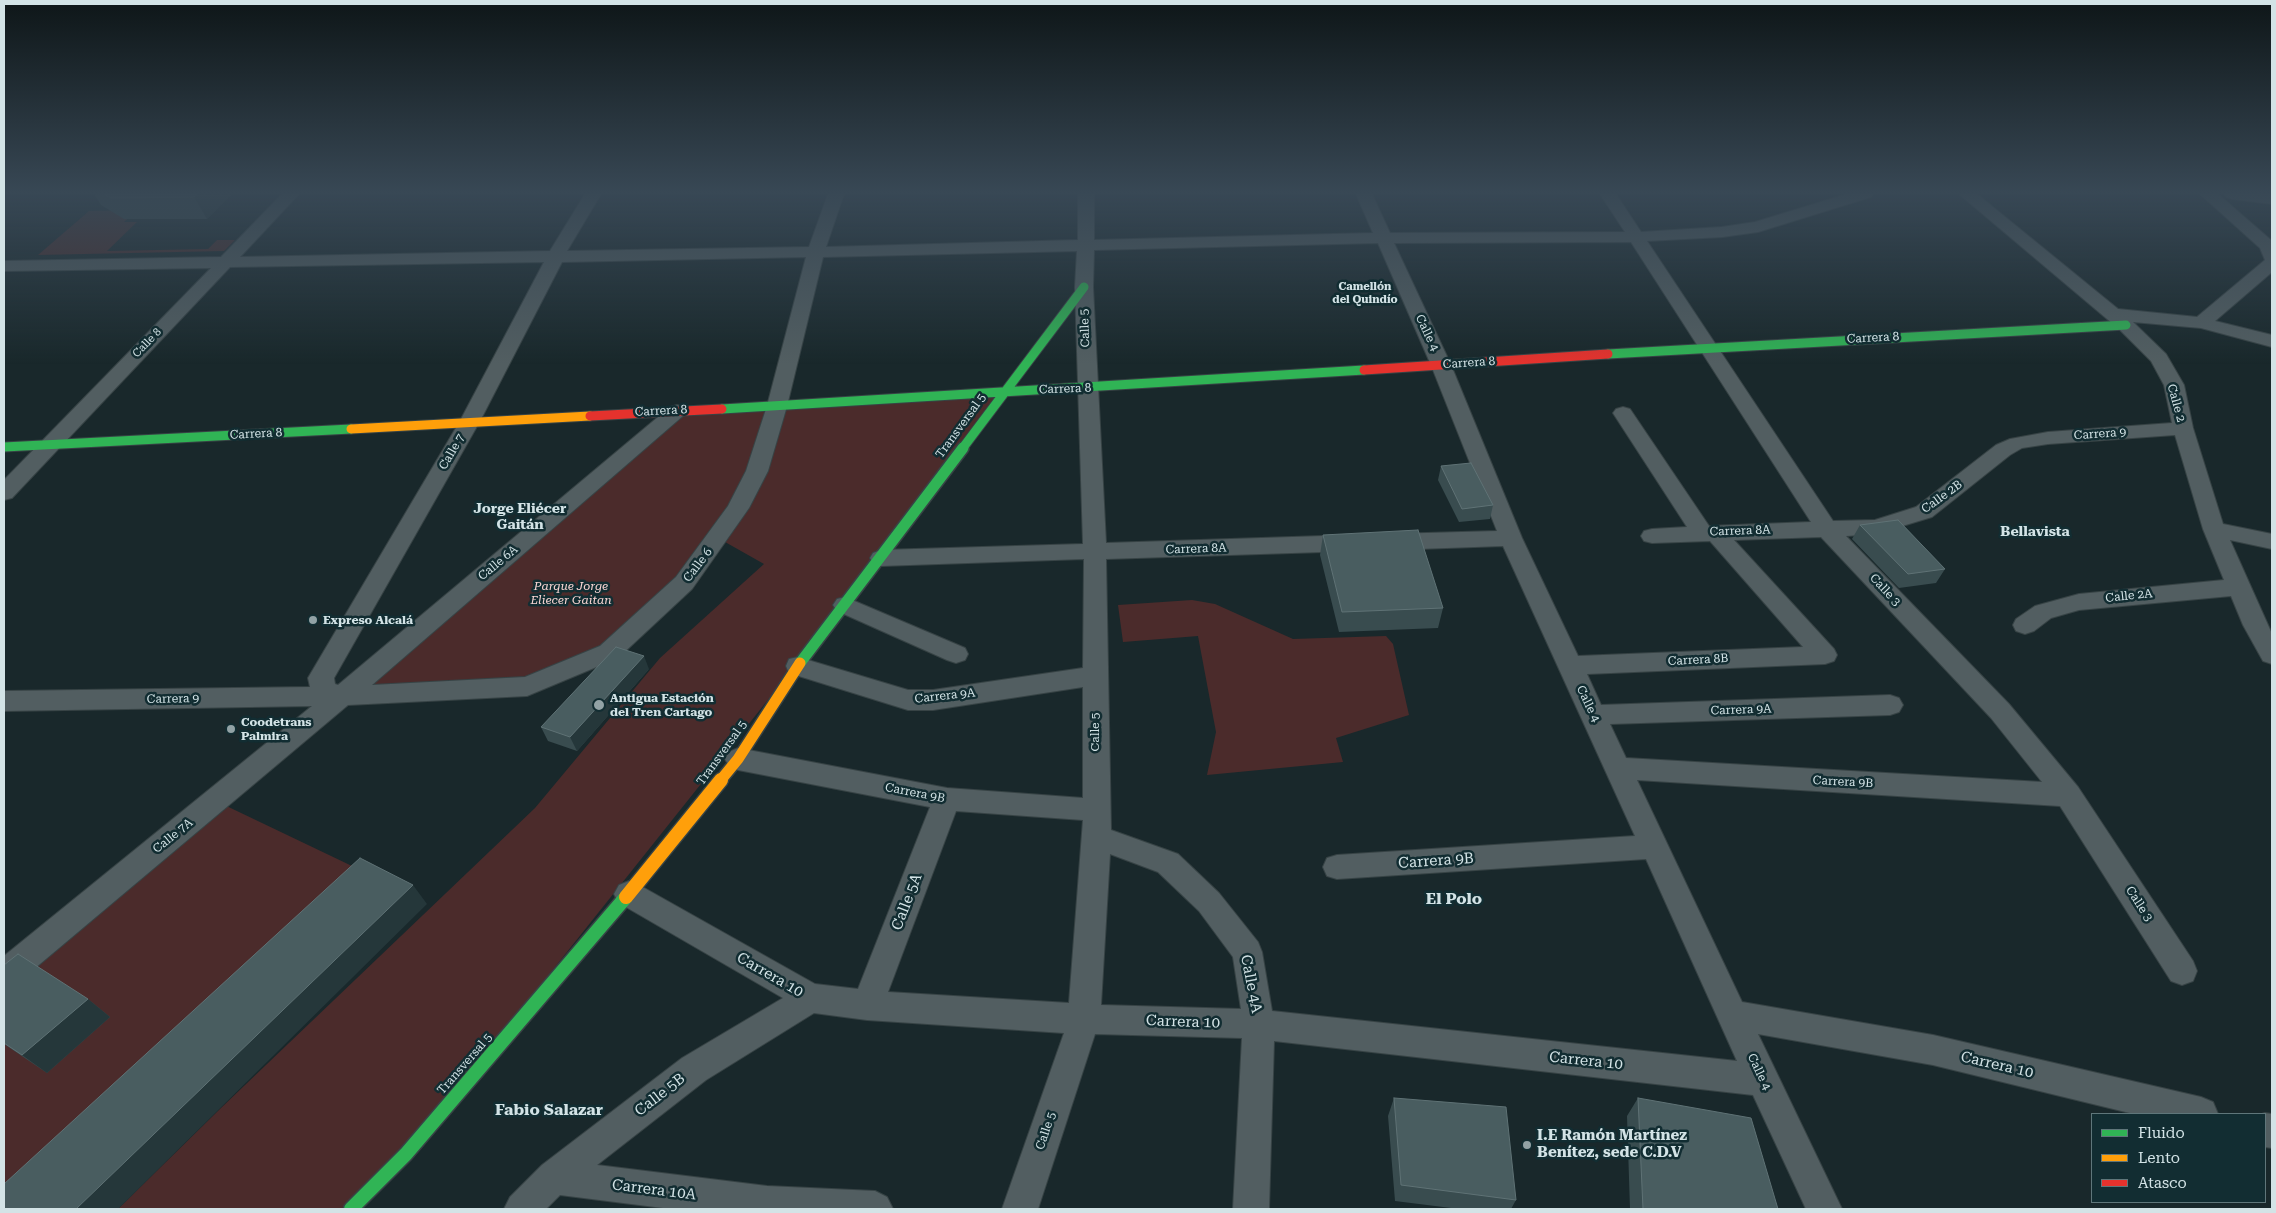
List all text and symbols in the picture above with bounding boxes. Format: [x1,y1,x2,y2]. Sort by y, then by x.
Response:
district label: Camellón del Quindío [1332,280,1398,306]
street label: Calle 5 [1077,308,1093,348]
street label: Calle 4 [1412,312,1442,354]
street label: Calle 8 [130,326,164,360]
street label: Carrera 8 [1846,329,1900,347]
street label: Carrera 8 [1442,354,1496,372]
street label: Carrera 8 [1039,381,1091,397]
street label: Calle 2 [2164,382,2188,424]
street label: Transversal 5 [933,391,989,461]
street label: Carrera 8 [634,402,688,420]
street label: Carrera 8 [229,425,283,443]
street label: Carrera 9 [2073,425,2127,443]
street label: Calle 7 [436,432,468,472]
street label: Calle 2B [1919,477,1965,517]
district label: Jorge Eliécer Gaitán [474,501,566,534]
street label: Carrera 8A [1709,523,1771,539]
district label: Bellavista [2000,524,2070,540]
street label: Carrera 8A [1165,541,1227,557]
street label: Calle 6A [475,542,521,584]
street label: Calle 6 [681,545,715,585]
street label: Calle 3 [1866,571,1904,609]
park label: Parque Jorge Eliecer Gaitan [530,579,612,607]
street label: Calle 2A [2105,586,2153,606]
place label: Expreso Alcalá [323,613,413,627]
marker: Expreso Alcalá [307,614,319,626]
street label: Carrera 8B [1667,651,1729,669]
street label: Calle 4 [1573,683,1603,725]
street label: Carrera 9A [914,686,976,706]
street label: Carrera 9 [147,691,199,707]
place label: Antigua Estación del Tren Cartago [610,691,714,719]
marker: Antigua Estación del Tren Cartago [592,698,606,712]
street label: Carrera 9A [1710,702,1772,718]
street label: Calle 5 [1088,713,1102,751]
place label: Coodetrans Palmira [241,715,312,743]
street label: Transversal 5 [694,718,750,788]
marker: Coodetrans Palmira [225,723,237,735]
street label: Carrera 9B [1812,773,1874,791]
street label: Carrera 9B [884,780,946,806]
street label: Calle 7A [150,816,196,856]
street label: Carrera 9B [1398,849,1474,873]
street label: Calle 5A [888,871,926,933]
street label: Calle 3 [2122,884,2156,924]
district label: El Polo [1426,889,1482,909]
street label: Carrera 10 [733,949,807,1001]
street label: Calle 4A [1237,953,1265,1015]
street label: Carrera 10 [1146,1012,1220,1032]
street label: Transversal 5 [435,1030,495,1098]
street label: Carrera 10 [1548,1048,1624,1074]
street label: Carrera 10 [1959,1048,2035,1082]
street label: Calle 4 [1744,1051,1774,1093]
street label: Calle 5B [631,1070,689,1120]
district label: Fabio Salazar [495,1100,603,1120]
street label: Calle 5 [1033,1110,1059,1152]
legend [2091,1113,2266,1203]
text: Fluido [2138,1124,2185,1142]
place label: I.E Ramón Martínez Benítez, sede C.D.V [1537,1127,1687,1162]
marker: I.E Ramón Martínez Benítez, sede C.D.V [1521,1139,1533,1151]
text: Lento [2138,1149,2180,1167]
text: Atasco [2138,1174,2187,1192]
street label: Carrera 10A [611,1176,697,1204]

